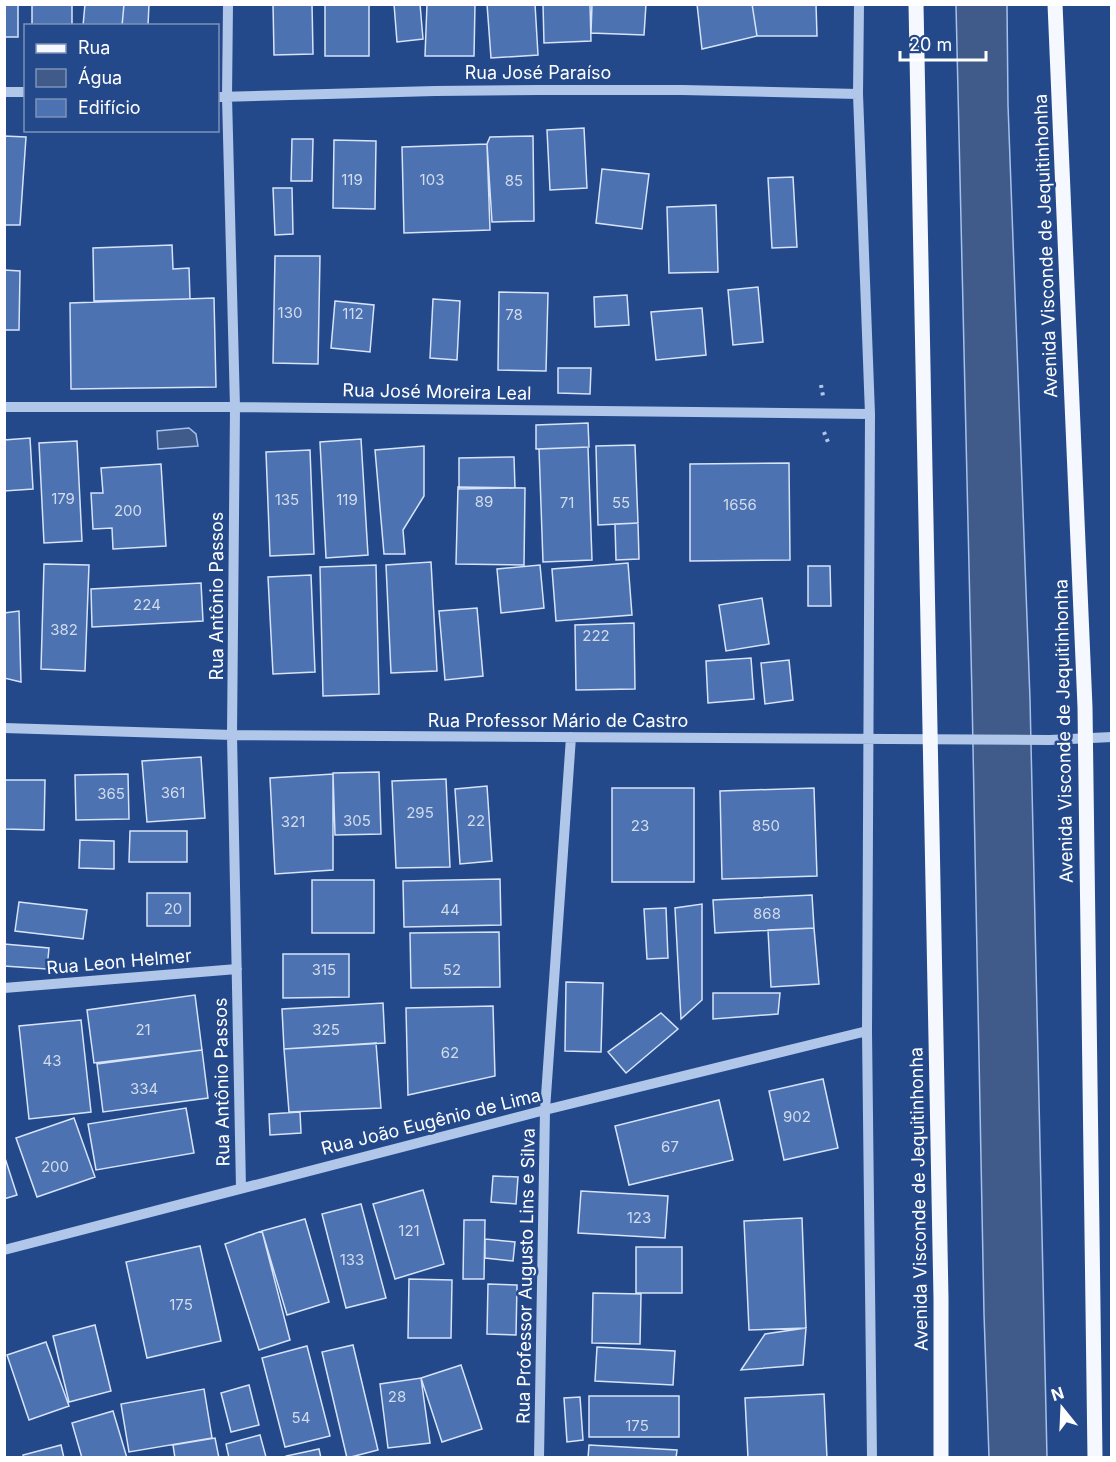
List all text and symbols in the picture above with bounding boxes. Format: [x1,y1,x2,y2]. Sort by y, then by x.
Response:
legend [24,24,219,132]
scale bar [900,24,986,62]
text: 20 m [909,34,952,55]
text: Rua [78,37,110,58]
street label: Rua José Paraíso [465,62,611,83]
text: Água [78,66,122,88]
street label: Avenida Visconde de Jequitinhonha [1030,94,1061,398]
text: Edifício [78,97,141,118]
house number: 119 [341,170,363,189]
house number: 103 [420,170,444,189]
house number: 85 [505,171,523,190]
house number: 130 [278,303,302,322]
house number: 112 [342,304,364,323]
house number: 78 [505,305,523,324]
street label: Rua José Moreira Leal [342,379,532,404]
house number: 179 [51,489,75,508]
house number: 135 [275,490,299,509]
house number: 119 [336,490,358,509]
house number: 89 [475,492,493,511]
house number: 71 [560,493,574,512]
house number: 55 [612,493,630,512]
house number: 1656 [723,495,757,514]
house number: 200 [114,501,142,520]
street label: Rua Antônio Passos [206,512,227,680]
street label: Avenida Visconde de Jequitinhonha [1050,579,1077,883]
house number: 224 [133,595,161,614]
house number: 382 [50,620,78,639]
house number: 222 [582,626,610,645]
street label: Rua Professor Mário de Castro [428,710,688,731]
house number: 361 [161,783,185,802]
house number: 365 [97,784,125,803]
house number: 295 [406,803,434,822]
house number: 305 [343,811,371,830]
house number: 22 [467,811,485,830]
house number: 321 [281,812,305,831]
house number: 23 [631,816,649,835]
house number: 850 [752,816,780,835]
house number: 20 [164,899,182,918]
house number: 44 [440,900,460,919]
house number: 868 [753,904,781,923]
street label: Rua Leon Helmer [45,945,193,978]
house number: 315 [312,960,336,979]
house number: 52 [443,960,461,979]
street label: Rua Antônio Passos [210,997,233,1167]
house number: 21 [135,1020,151,1039]
house number: 325 [312,1020,340,1039]
house number: 62 [441,1043,459,1062]
street label: Avenida Visconde de Jequitinhonha [905,1047,932,1351]
house number: 43 [43,1051,61,1070]
house number: 334 [130,1079,158,1098]
street label: Rua João Eugênio de Lima [319,1084,543,1159]
house number: 902 [783,1107,811,1126]
street label: Rua Professor Augusto Lins e Silva [512,1128,539,1424]
house number: 67 [661,1137,679,1156]
house number: 200 [41,1157,69,1176]
house number: 123 [627,1208,651,1227]
house number: 121 [398,1221,420,1240]
house number: 133 [340,1250,364,1269]
house number: 175 [169,1295,193,1314]
north arrow [1032,1378,1092,1438]
text: N [1048,1382,1066,1405]
house number: 28 [388,1387,406,1406]
house number: 54 [292,1408,310,1427]
house number: 175 [625,1416,649,1435]

